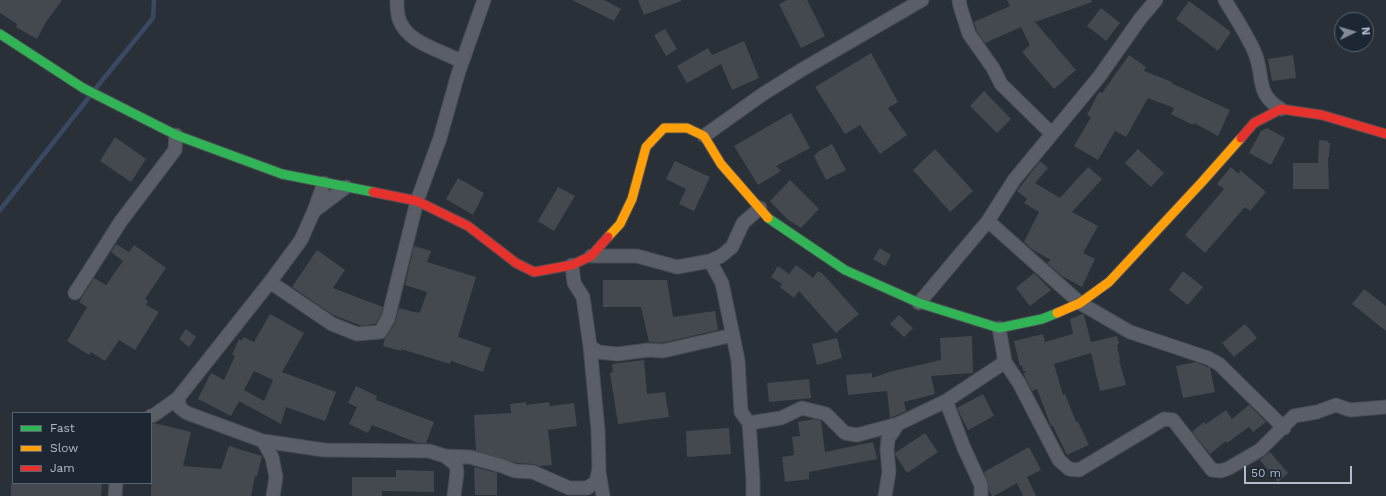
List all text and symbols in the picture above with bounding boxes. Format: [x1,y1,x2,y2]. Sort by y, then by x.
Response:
north arrow [1334,12,1374,52]
text: N [1359,26,1372,36]
legend [12,412,152,484]
text: Fast [50,421,75,435]
text: Slow [50,441,78,455]
scale bar [1246,458,1354,484]
text: Jam [50,461,75,475]
text: 50 m [1251,466,1281,480]

